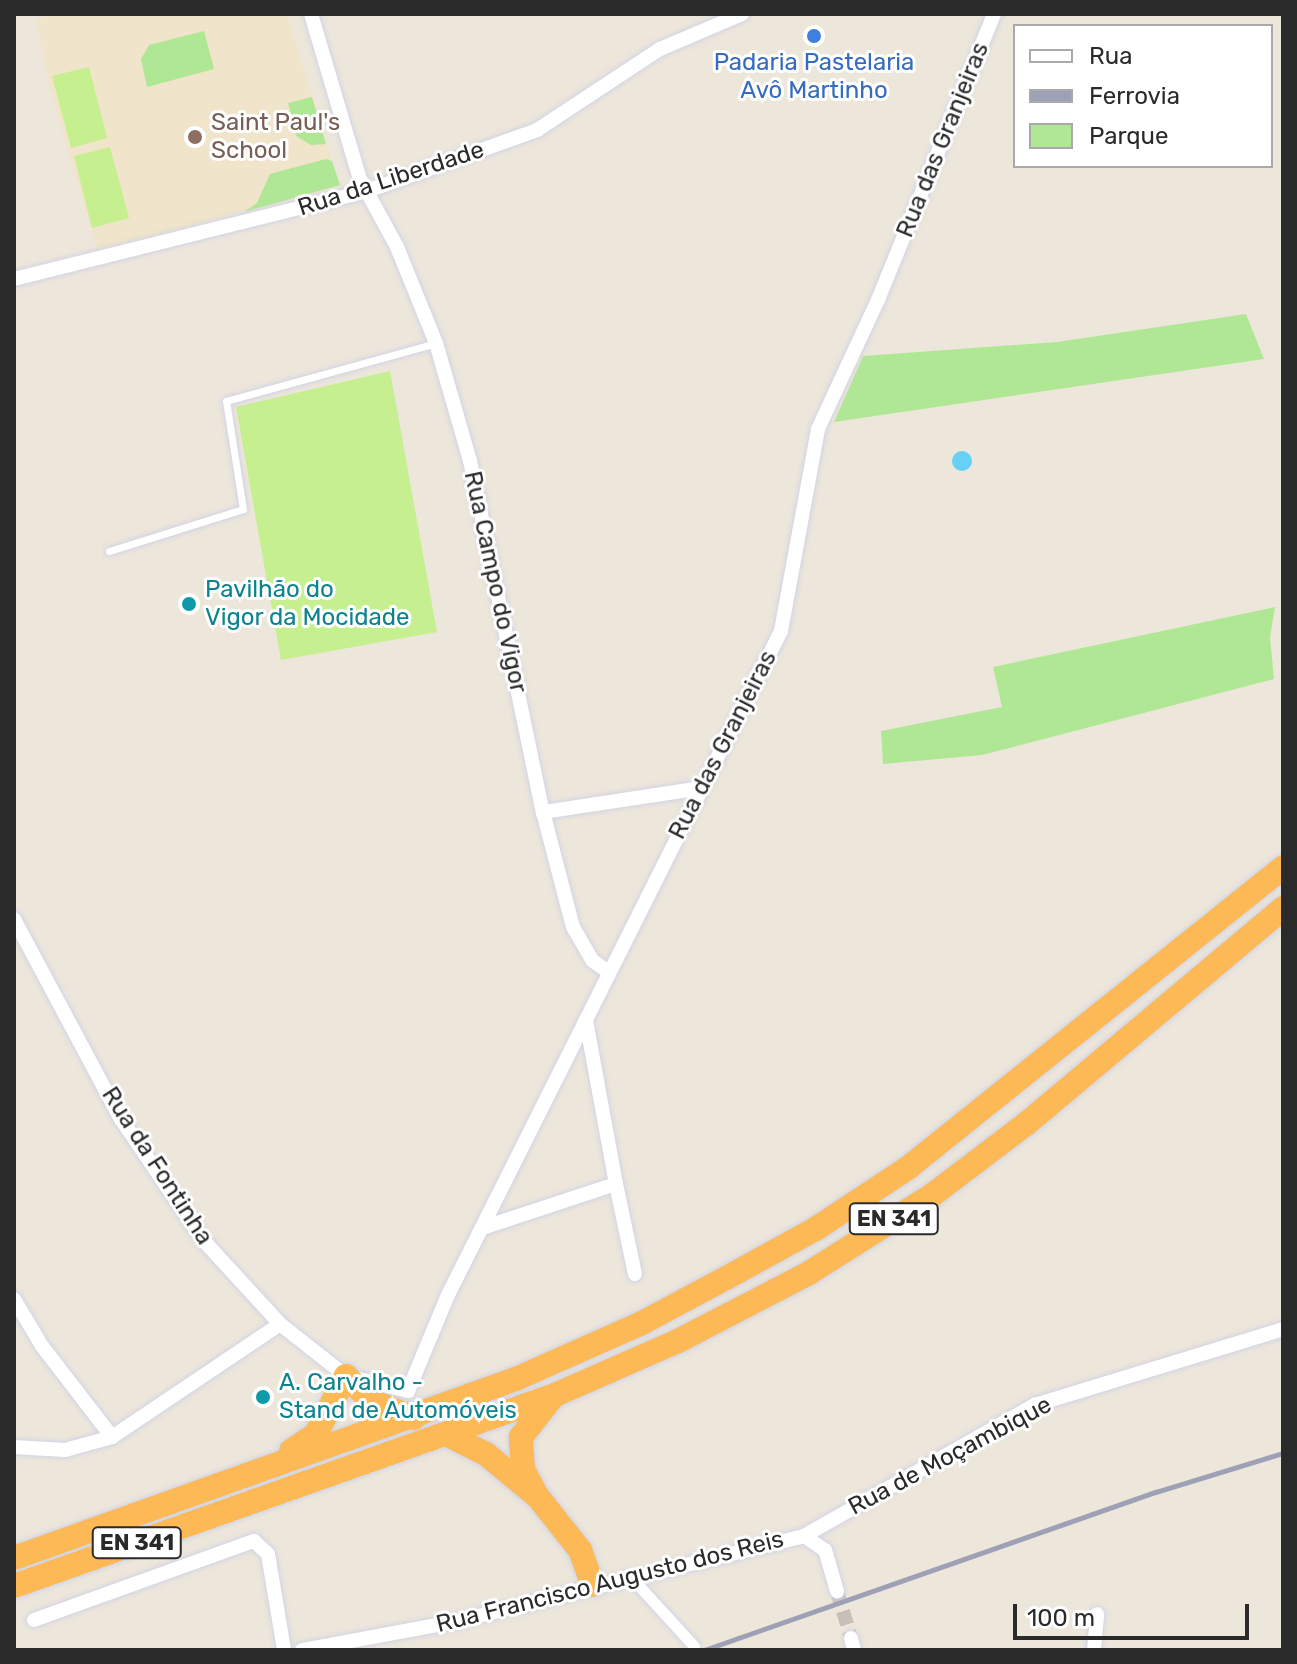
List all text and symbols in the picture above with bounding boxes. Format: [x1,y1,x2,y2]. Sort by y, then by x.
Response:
legend [1013,24,1273,168]
marker: Padaria Pastelaria Avô Martinho [805,27,823,45]
street label: Rua das Granjeiras [891,38,995,242]
text: Rua [1089,42,1132,70]
place label: Padaria Pastelaria Avô Martinho [714,49,914,105]
text: Ferrovia [1089,82,1180,110]
place label: Saint Paul's School [211,109,340,165]
text: Parque [1089,122,1168,150]
marker: Saint Paul's School [186,128,204,146]
street label: Rua da Liberdade [294,135,488,223]
street label: Rua Campo do Vigor [457,468,533,696]
place label: Pavilhão do Vigor da Mocidade [205,576,410,632]
marker: Pavilhão do Vigor da Mocidade [180,595,198,613]
street label: Rua das Granjeiras [663,646,783,844]
street label: Rua da Fontinha [95,1082,219,1250]
road number: EN 341 [848,1201,940,1237]
place label: A. Carvalho - Stand de Automóveis [279,1369,517,1425]
marker: A. Carvalho - Stand de Automóveis [254,1388,272,1406]
street label: Rua de Moçambique [844,1390,1056,1522]
road number: EN 341 [91,1525,183,1561]
street label: Rua Francisco Augusto dos Reis [433,1525,787,1639]
scale bar [1017,1588,1253,1638]
text: 100 m [1027,1604,1095,1632]

